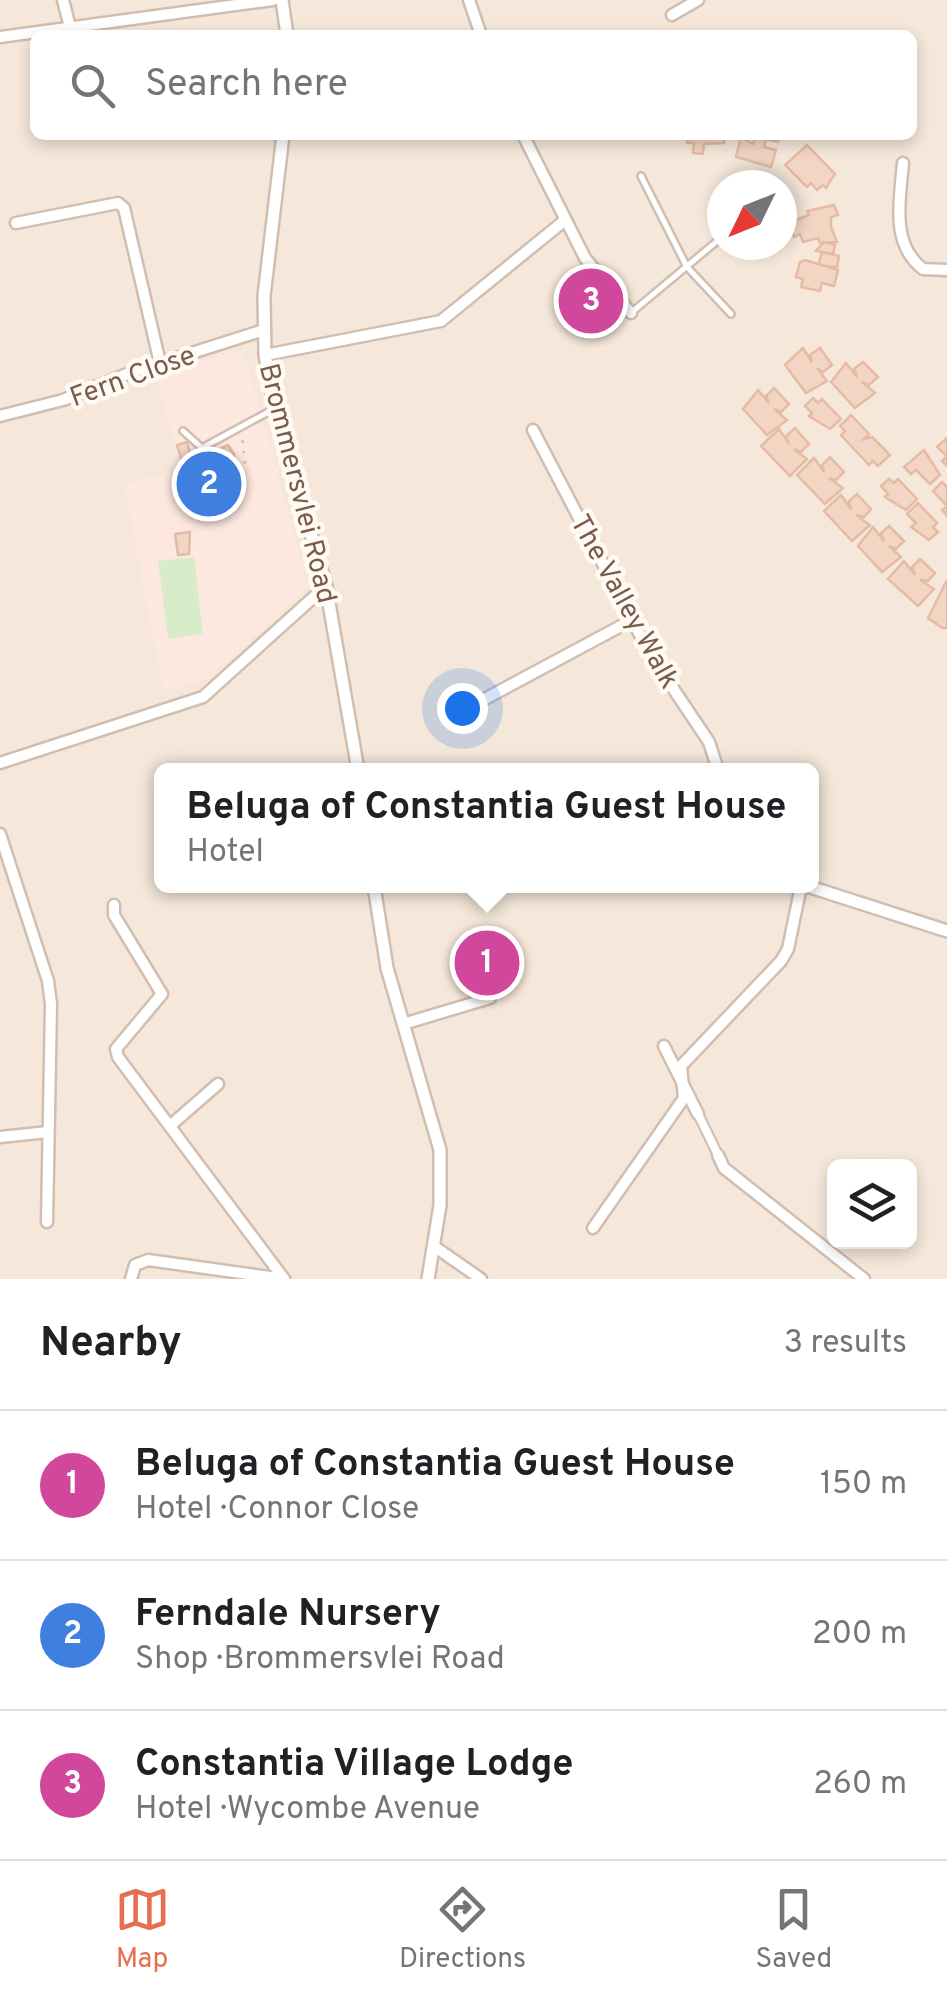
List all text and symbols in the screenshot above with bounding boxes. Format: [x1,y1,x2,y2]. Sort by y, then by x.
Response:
search box [30,30,917,140]
icon: search [65,58,120,113]
text: Search here [145,61,348,110]
north arrow [707,170,797,260]
pin: 3 [558,264,624,338]
street label: Fern Close [65,339,201,417]
street label: Brommersvlei Road [249,360,343,607]
pin: 2 [176,446,242,522]
street label: The Valley Walk [561,509,686,696]
your location [437,683,488,734]
popup [154,763,819,893]
text: Beluga of Constantia Guest House [187,784,786,833]
text: Hotel [187,833,264,873]
pin: 1 [454,926,520,1000]
map controls [827,1159,917,1249]
button: layers [827,1159,917,1249]
text: Nearby [40,1318,182,1371]
text: 3 results [784,1324,907,1364]
text: Beluga of Constantia Guest House [135,1441,735,1490]
text: 1 [66,1465,79,1505]
text: 150 m [820,1465,907,1505]
text: Hotel · Connor Close [135,1490,419,1530]
text: Ferndale Nursery [135,1591,441,1640]
text: 2 [63,1615,82,1655]
text: 200 m [812,1615,907,1655]
text: Shop · Brommersvlei Road [135,1640,505,1680]
text: Constantia Village Lodge [135,1741,573,1790]
text: 3 [63,1765,82,1805]
text: 260 m [813,1765,907,1805]
text: Hotel · Wycombe Avenue [135,1790,480,1830]
tab: Map [115,1882,170,1978]
tab: Directions [399,1882,526,1978]
tab: Saved [755,1882,832,1978]

